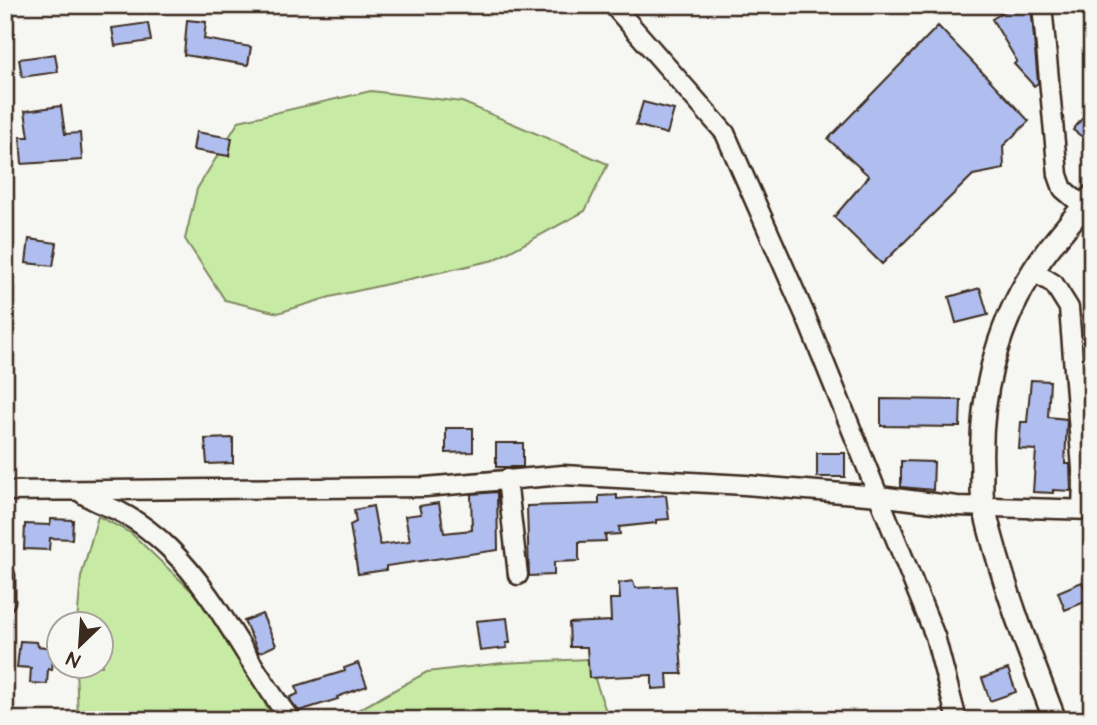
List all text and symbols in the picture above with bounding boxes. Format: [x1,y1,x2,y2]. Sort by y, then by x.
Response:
north arrow [46,610,116,680]
text: N [62,644,85,674]

